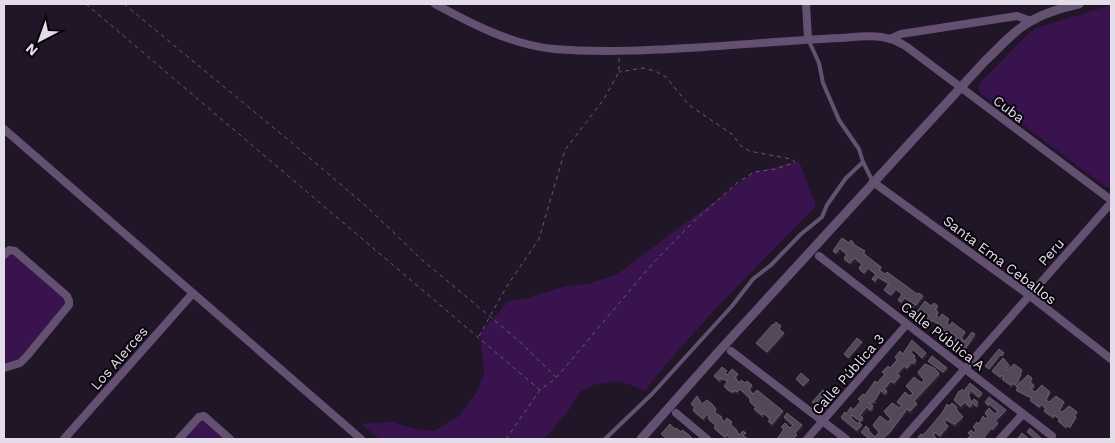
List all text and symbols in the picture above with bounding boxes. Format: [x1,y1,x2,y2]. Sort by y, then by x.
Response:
north arrow [15,15,65,65]
text: N [22,40,41,59]
street label: Cuba [990,92,1028,126]
street label: Santa Ema Ceballos [940,212,1060,308]
street label: Peru [1035,235,1067,269]
street label: Calle Pública A [898,298,988,374]
street label: Los Alerces [87,323,151,393]
street label: Calle Pública 3 [809,331,887,417]

